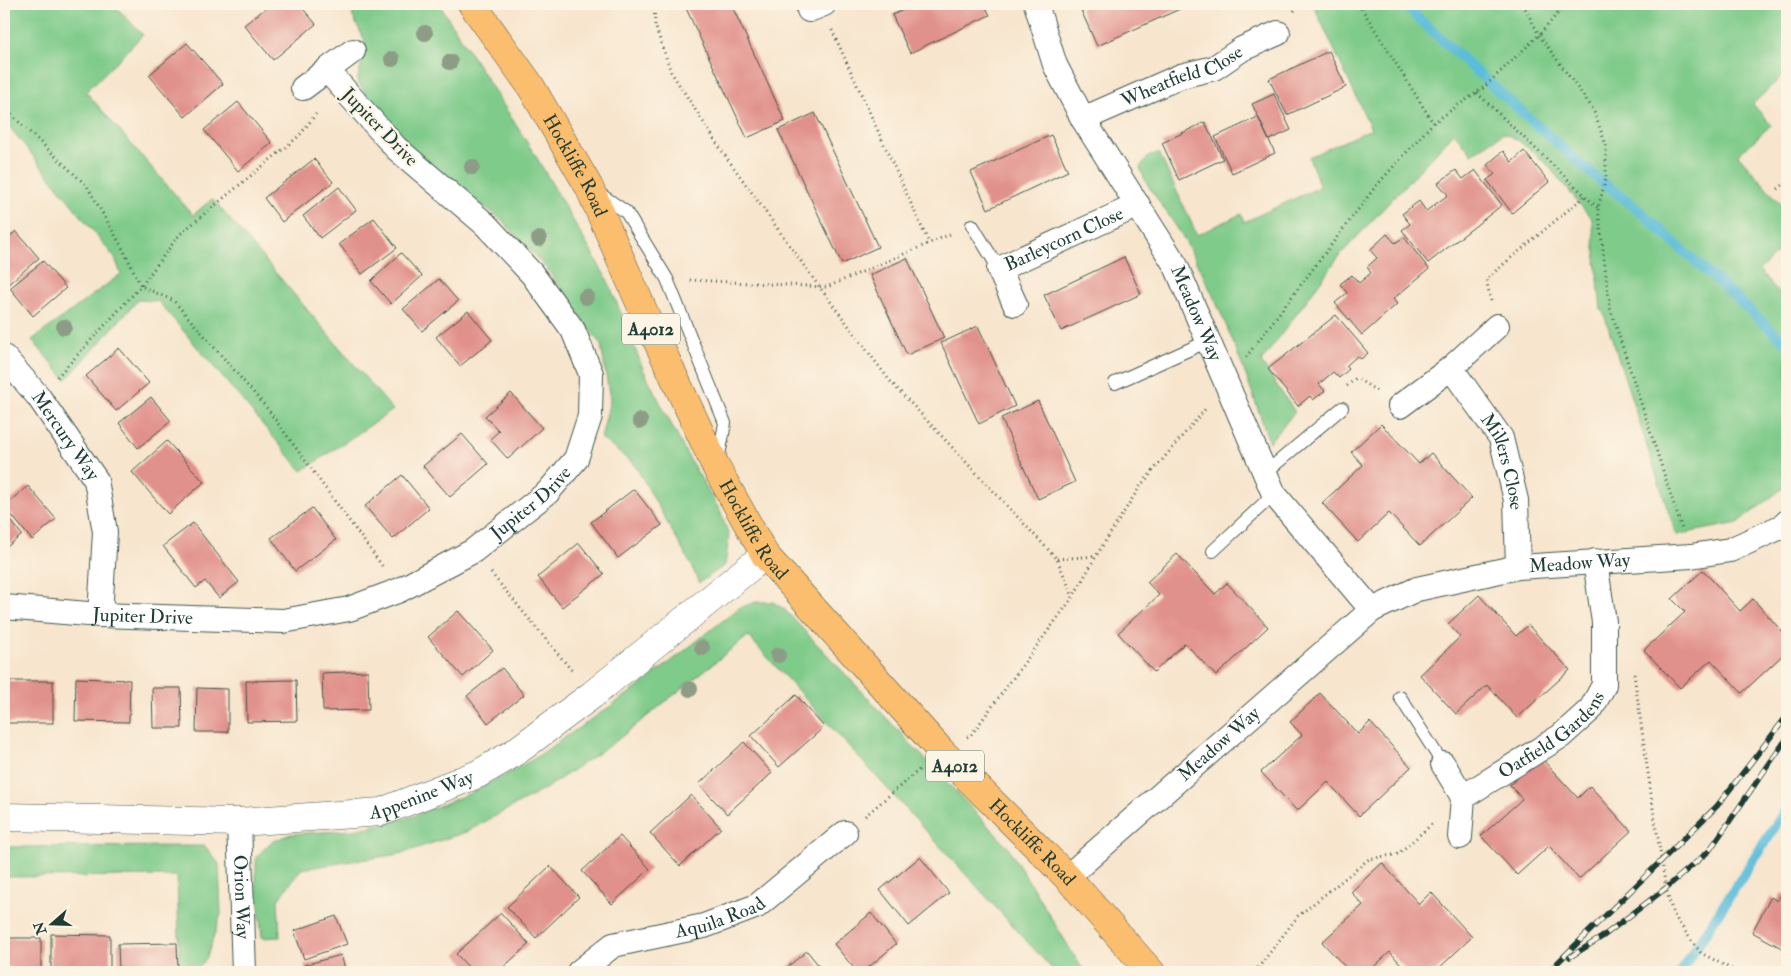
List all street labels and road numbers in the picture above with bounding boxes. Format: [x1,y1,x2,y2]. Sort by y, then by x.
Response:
street label: Wheatfield Close [1116,40,1247,113]
street label: Jupiter Drive [335,82,423,172]
street label: Hockliffe Road [537,110,613,221]
street label: Barleycorn Close [1001,201,1127,277]
street label: Meadow Way [1165,262,1228,365]
road number: A4012 [622,314,680,344]
street label: Mercury Way [26,386,105,486]
street label: Millers Close [1475,409,1528,510]
street label: Jupiter Drive [485,461,577,546]
street label: Hockliffe Road [713,475,794,585]
street label: Meadow Way [1528,548,1632,578]
street label: Jupiter Drive [91,602,193,630]
street label: Oatfield Gardens [1494,687,1610,784]
street label: Meadow Way [1173,701,1266,786]
road number: A4012 [926,750,984,781]
street label: Appenine Way [368,765,478,825]
street label: Hockliffe Road [983,793,1081,891]
street label: Orion Way [228,855,255,940]
street label: Aquila Road [672,892,771,944]

